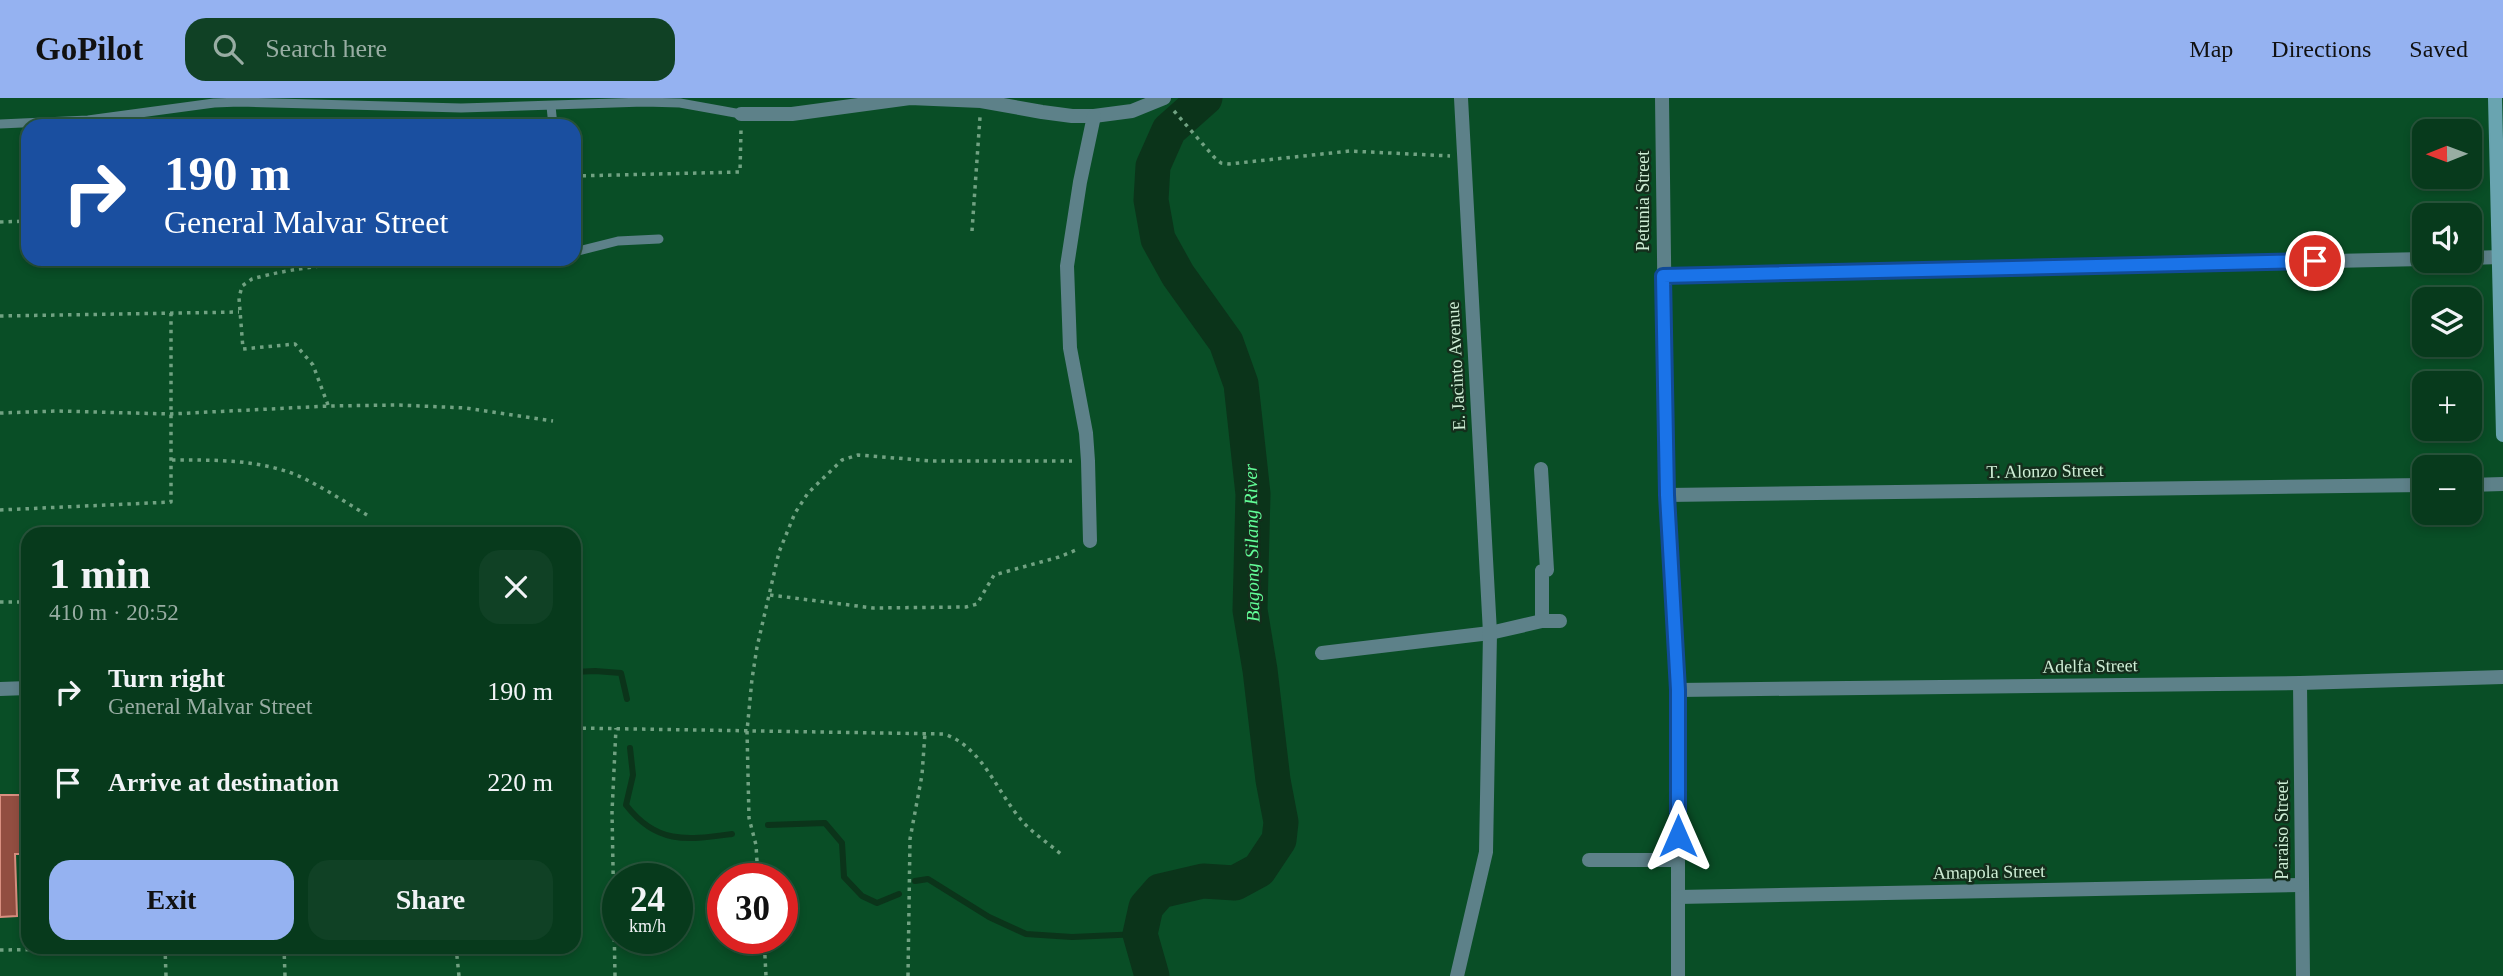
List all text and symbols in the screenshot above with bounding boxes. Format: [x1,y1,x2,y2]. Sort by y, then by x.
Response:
search box [185,18,675,81]
icon: search [209,30,247,68]
text: GoPilot [35,31,143,67]
text: Search here [265,34,387,63]
text: Map [2189,36,2233,62]
text: Directions [2271,36,2371,62]
text: Saved [2409,36,2468,62]
north arrow [2412,119,2482,189]
map controls [2412,119,2482,525]
text: 190 m [164,146,291,201]
icon: right [49,147,140,238]
street label: Petunia Street [1633,151,1653,251]
button: sound [2412,203,2482,273]
text: General Malvar Street [164,204,448,240]
pin [2285,231,2345,291]
icon: arrive [2296,242,2334,280]
button: layers [2412,287,2482,357]
street label: E. Jacinto Avenue [1443,301,1469,431]
button: + [2412,371,2482,441]
button: − [2412,455,2482,525]
street label: T. Alonzo Street [1986,460,2104,482]
water label: Bagong Silang River [1240,463,1263,622]
button: close [479,550,553,624]
text: 1 min [49,551,151,597]
text: 410 m · 20:52 [49,600,179,625]
street label: Adelfa Street [2042,655,2138,677]
text: Turn right [108,664,225,693]
icon: right [49,673,87,711]
text: 190 m [487,677,553,706]
text: General Malvar Street [108,694,312,719]
icon: arrive [49,764,87,802]
text: Arrive at destination [108,768,339,797]
text: 220 m [487,768,553,797]
street label: Paraiso Street [2272,780,2292,880]
position arrow [1641,799,1715,873]
button: Exit [49,860,294,940]
button: Share [308,860,553,940]
street label: Amapola Street [1933,861,2045,883]
speed limit sign: 30 [707,863,798,954]
text: 24 [630,880,665,919]
text: km/h [629,916,666,936]

